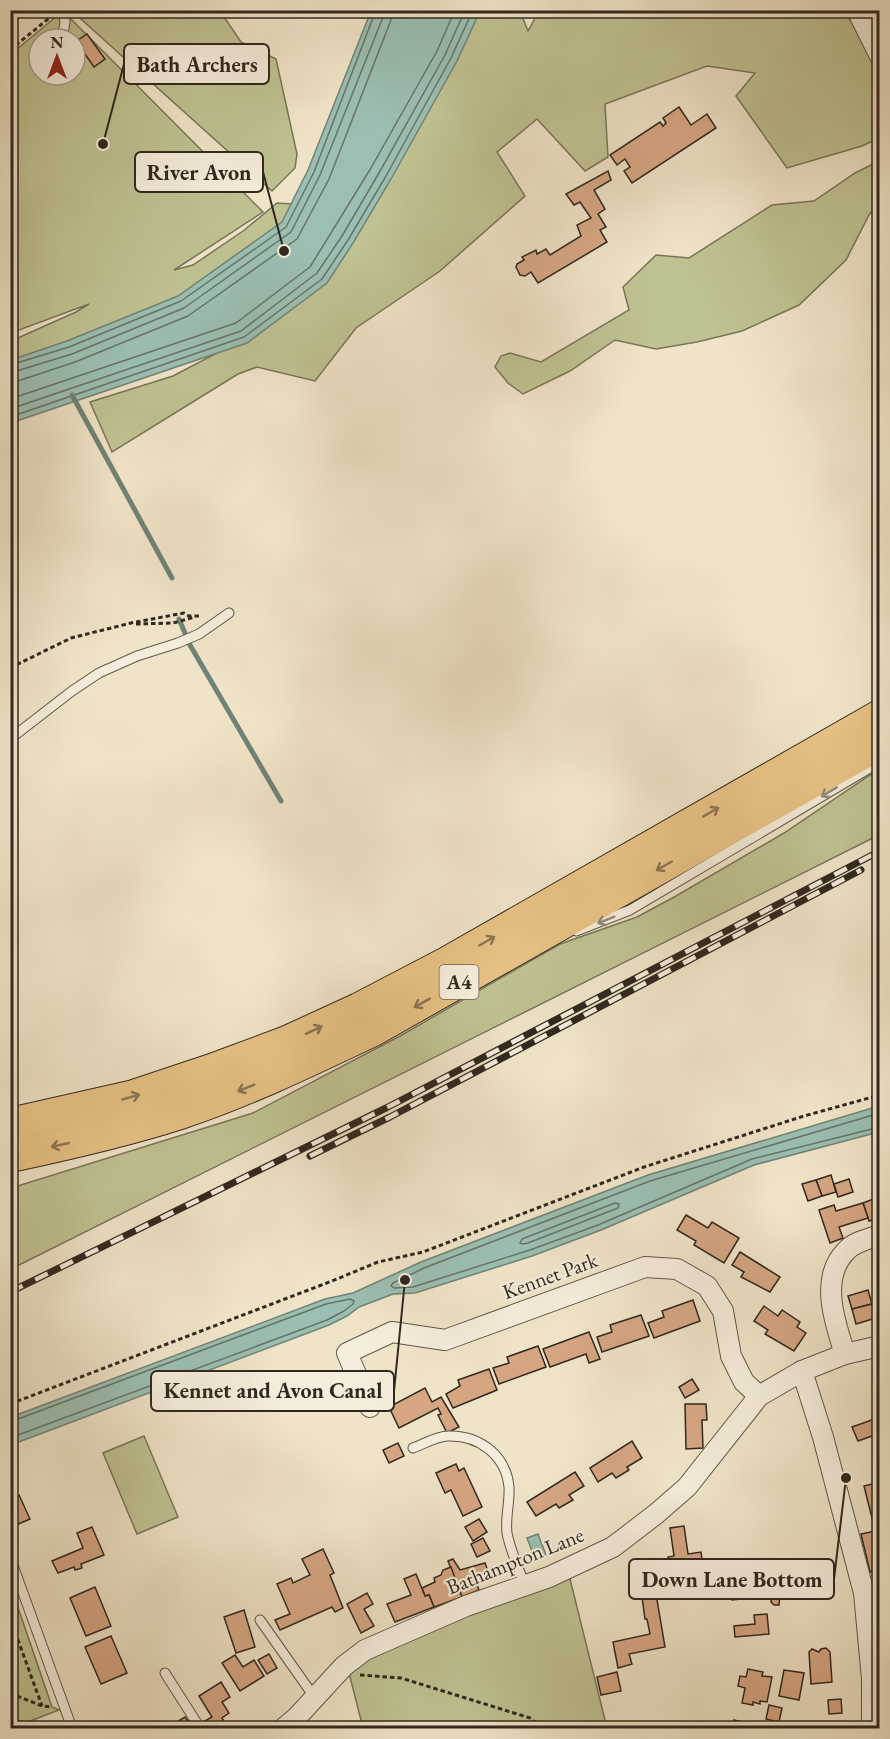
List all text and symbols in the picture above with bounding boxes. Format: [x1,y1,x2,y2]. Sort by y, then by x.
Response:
north arrow [27,27,87,87]
text: N [51,32,64,53]
callout: Bath Archers [124,44,269,84]
text: Bath Archers [136,50,258,79]
callout: River Avon [135,152,263,192]
text: River Avon [147,158,252,187]
one-way arrow [821,786,838,798]
one-way arrow [702,806,719,818]
one-way arrow [656,860,673,872]
one-way arrow [597,915,615,926]
one-way arrow [478,934,495,946]
road number: A4 [440,965,478,999]
one-way arrow [413,998,431,1009]
one-way arrow [305,1024,323,1035]
one-way arrow [237,1083,256,1094]
one-way arrow [121,1090,140,1102]
one-way arrow [51,1140,70,1152]
street label: Kennet Park [498,1245,602,1305]
callout: Kennet and Avon Canal [151,1371,394,1411]
text: Kennet and Avon Canal [164,1376,382,1405]
street label: Bathampton Lane [442,1521,588,1600]
callout: Down Lane Bottom [629,1559,834,1599]
text: Down Lane Bottom [641,1565,823,1594]

